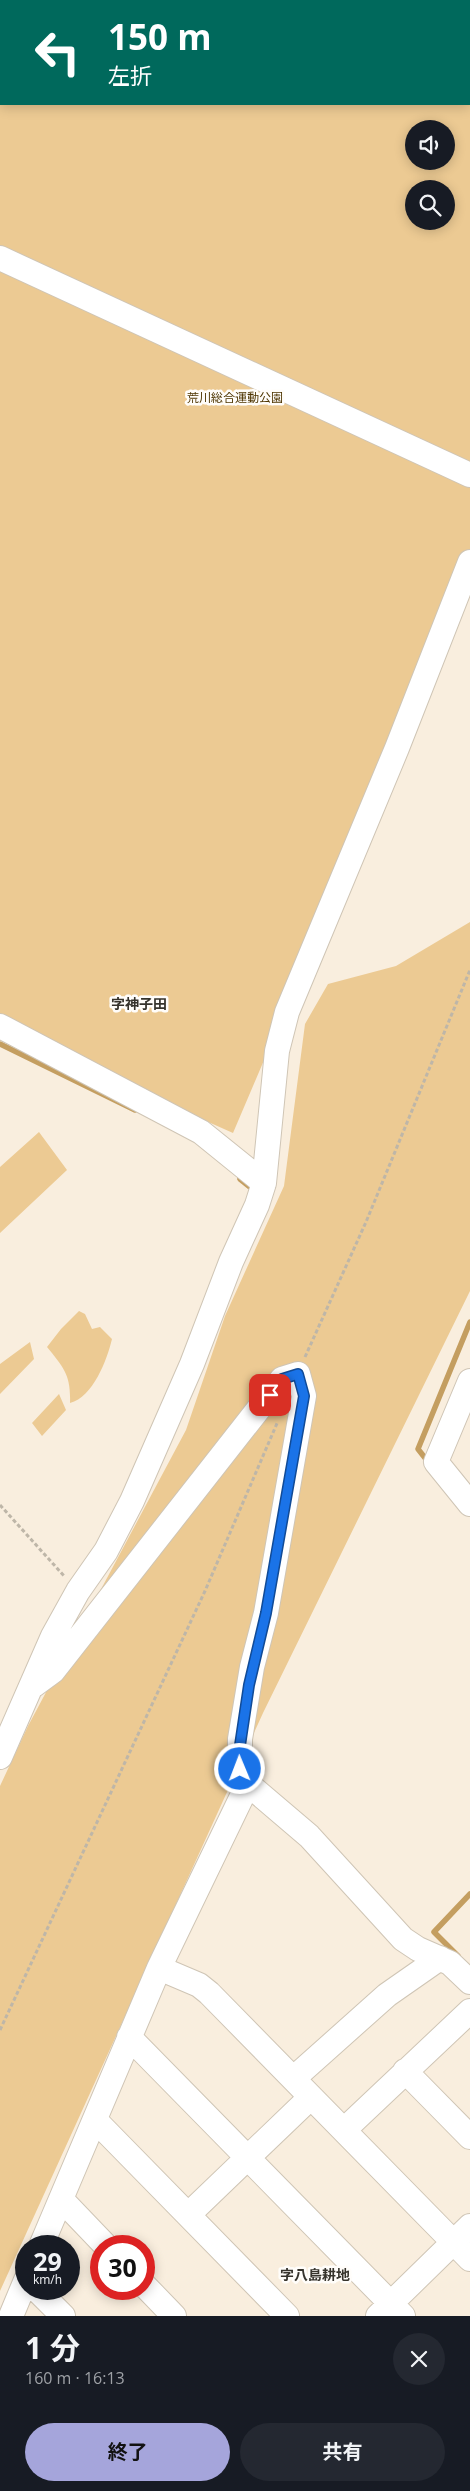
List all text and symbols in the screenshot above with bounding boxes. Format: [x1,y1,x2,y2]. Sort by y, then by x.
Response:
text: 150 m [108,13,212,60]
icon: left [25,20,90,85]
text: 左折 [108,60,152,90]
map controls [405,120,455,230]
button: sound [405,120,455,170]
button: search [405,180,455,230]
park label: 荒川総合運動公園 [187,389,283,406]
district label: 字神子田 [111,994,167,1013]
pin [249,1374,291,1416]
icon: arrive [256,1381,284,1409]
position arrow [213,1742,265,1794]
speed limit sign: 30 [90,2235,155,2300]
text: 29 [33,2244,62,2278]
district label: 字八島耕地 [280,2265,350,2284]
text: km/h [33,2271,62,2288]
text: 1 分 [25,2327,80,2368]
button: close [393,2333,445,2385]
text: 160 m · 16:13 [25,2367,125,2389]
button: 終了 [25,2423,230,2481]
button: 共有 [240,2423,445,2481]

